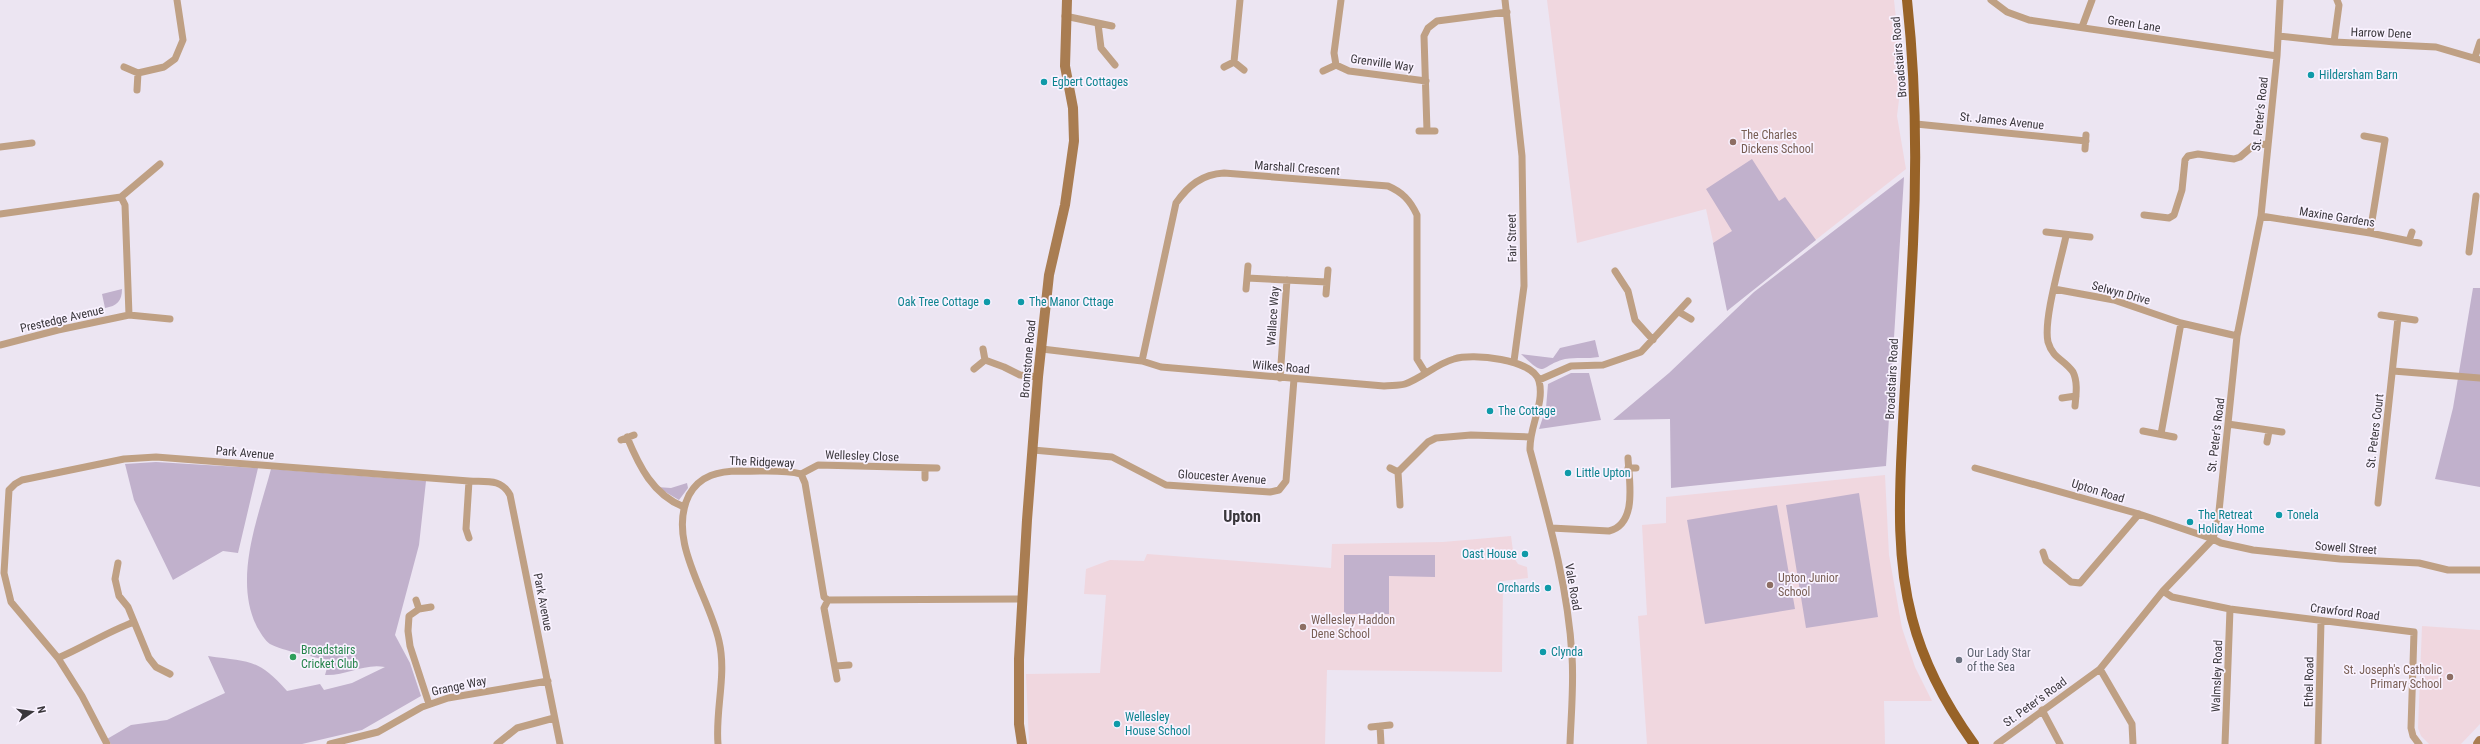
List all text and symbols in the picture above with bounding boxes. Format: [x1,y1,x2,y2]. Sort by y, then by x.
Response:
street label: Green Lane [2107,13,2162,35]
street label: Broadstairs Road [1888,16,1910,98]
street label: Harrow Dene [2350,25,2412,41]
street label: Grenville Way [1350,52,1414,74]
place label: Hildersham Barn [2319,68,2398,82]
marker: Hildersham Barn [2306,70,2316,80]
place label: Egbert Cottages [1052,75,1128,89]
street label: St. Peter's Road [2249,76,2271,152]
marker: Egbert Cottages [1039,77,1049,87]
street label: St. James Avenue [1959,110,2045,132]
place label: The Charles Dickens School [1741,128,1813,156]
marker: The Charles Dickens School [1728,137,1738,147]
street label: Marshall Crescent [1254,158,1341,178]
street label: Maxine Gardens [2298,204,2376,230]
street label: Fair Street [1505,213,1519,262]
street label: Selwyn Drive [2090,278,2152,308]
street label: Wallace Way [1264,286,1282,346]
place label: Oak Tree Cottage [898,295,979,309]
place label: The Manor Cttage [1029,295,1114,309]
marker: Oak Tree Cottage [982,297,992,307]
marker: The Manor Cttage [1016,297,1026,307]
street label: Prestedge Avenue [19,303,105,335]
street label: Bromstone Road [1018,319,1038,399]
street label: Broadstairs Road [1883,338,1901,420]
street label: Wilkes Road [1252,358,1310,376]
street label: St. Peters Court [2363,392,2387,469]
street label: St. Peter's Road [2204,397,2228,473]
place label: The Cottage [1498,404,1556,418]
marker: The Cottage [1485,406,1495,416]
street label: Park Avenue [215,443,275,463]
street label: Wellesley Close [825,448,900,464]
street label: The Ridgeway [729,454,795,470]
place label: Little Upton [1576,466,1631,480]
street label: Gloucester Avenue [1177,467,1267,487]
marker: Little Upton [1563,468,1573,478]
street label: Upton Road [2070,476,2126,506]
district label: Upton [1223,507,1261,526]
place label: The Retreat Holiday Home [2198,508,2265,536]
place label: Tonela [2287,508,2319,522]
marker: Tonela [2274,510,2284,520]
marker: The Retreat Holiday Home [2185,517,2195,527]
street label: Sowell Street [2315,539,2378,557]
place label: Oast House [1462,547,1517,561]
marker: Oast House [1520,549,1530,559]
street label: Vale Road [1562,562,1584,612]
place label: Upton Junior School [1778,571,1839,599]
street label: Park Avenue [531,572,556,633]
marker: Upton Junior School [1765,580,1775,590]
place label: Orchards [1497,581,1540,595]
marker: Orchards [1543,583,1553,593]
street label: Crawford Road [2309,601,2381,623]
place label: Wellesley Haddon Dene School [1311,613,1395,641]
marker: Wellesley Haddon Dene School [1298,622,1308,632]
street label: Walmsley Road [2209,640,2225,712]
place label: Broadstairs Cricket Club [301,643,358,671]
place label: Clynda [1551,645,1583,659]
place label: Our Lady Star of the Sea [1967,646,2031,674]
marker: Clynda [1538,647,1548,657]
marker: Broadstairs Cricket Club [288,652,298,662]
marker: Our Lady Star of the Sea [1954,655,1964,665]
street label: Ethel Road [2302,657,2316,707]
place label: St. Joseph's Catholic Primary School [2343,663,2442,691]
marker: St. Joseph's Catholic Primary School [2445,672,2455,682]
street label: Grange Way [430,673,488,699]
street label: St. Peter's Road [2001,674,2069,730]
north arrow [12,692,52,732]
text: N [34,705,48,715]
place label: Wellesley House School [1125,710,1190,738]
marker: Wellesley House School [1112,719,1122,729]

